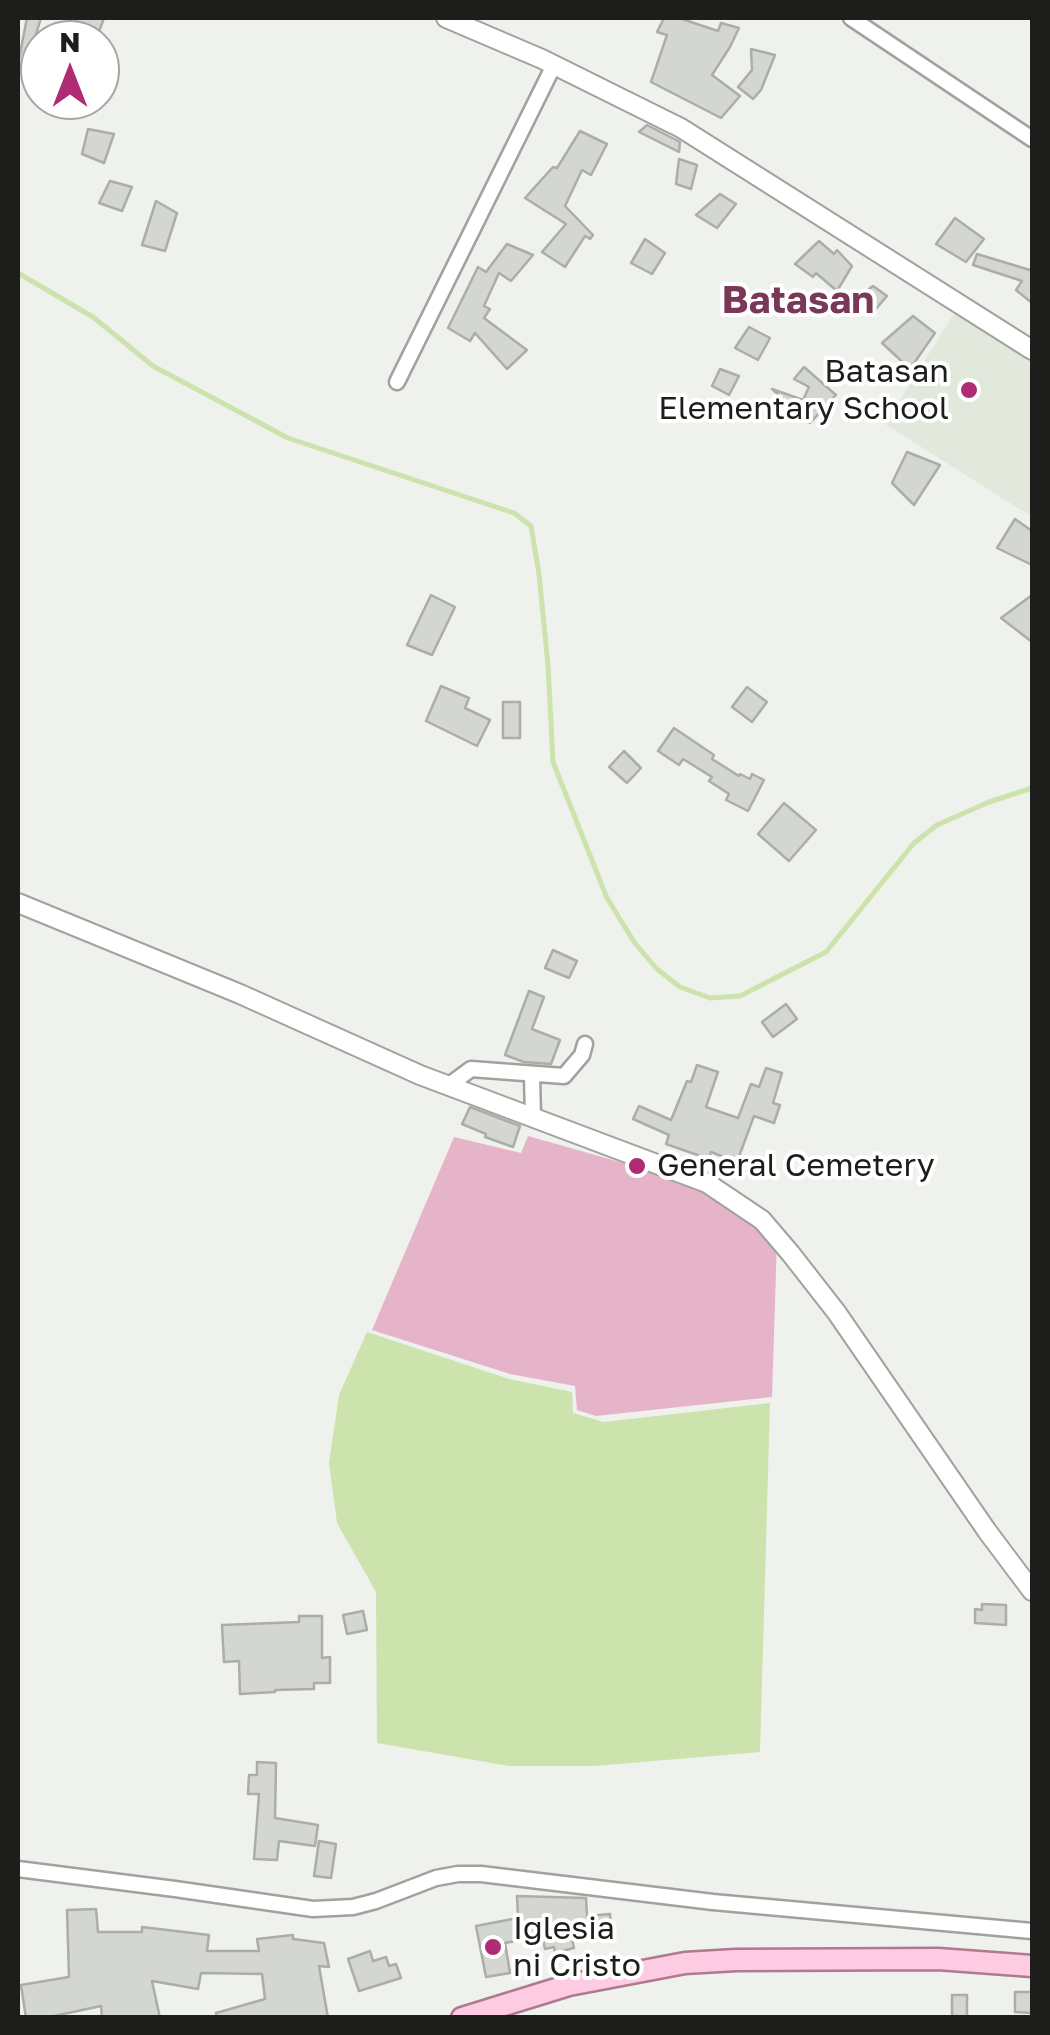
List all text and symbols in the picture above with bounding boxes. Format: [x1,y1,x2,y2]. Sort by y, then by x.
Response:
north arrow [20,20,120,120]
text: N [59,25,81,58]
district label: Batasan [722,278,874,324]
place label: Batasan Elementary School [658,353,949,428]
marker: Batasan Elementary School [958,379,980,401]
place label: General Cemetery [657,1147,935,1185]
marker: General Cemetery [626,1155,648,1177]
place label: Iglesia ni Cristo [513,1910,641,1985]
marker: Iglesia ni Cristo [482,1936,504,1958]

